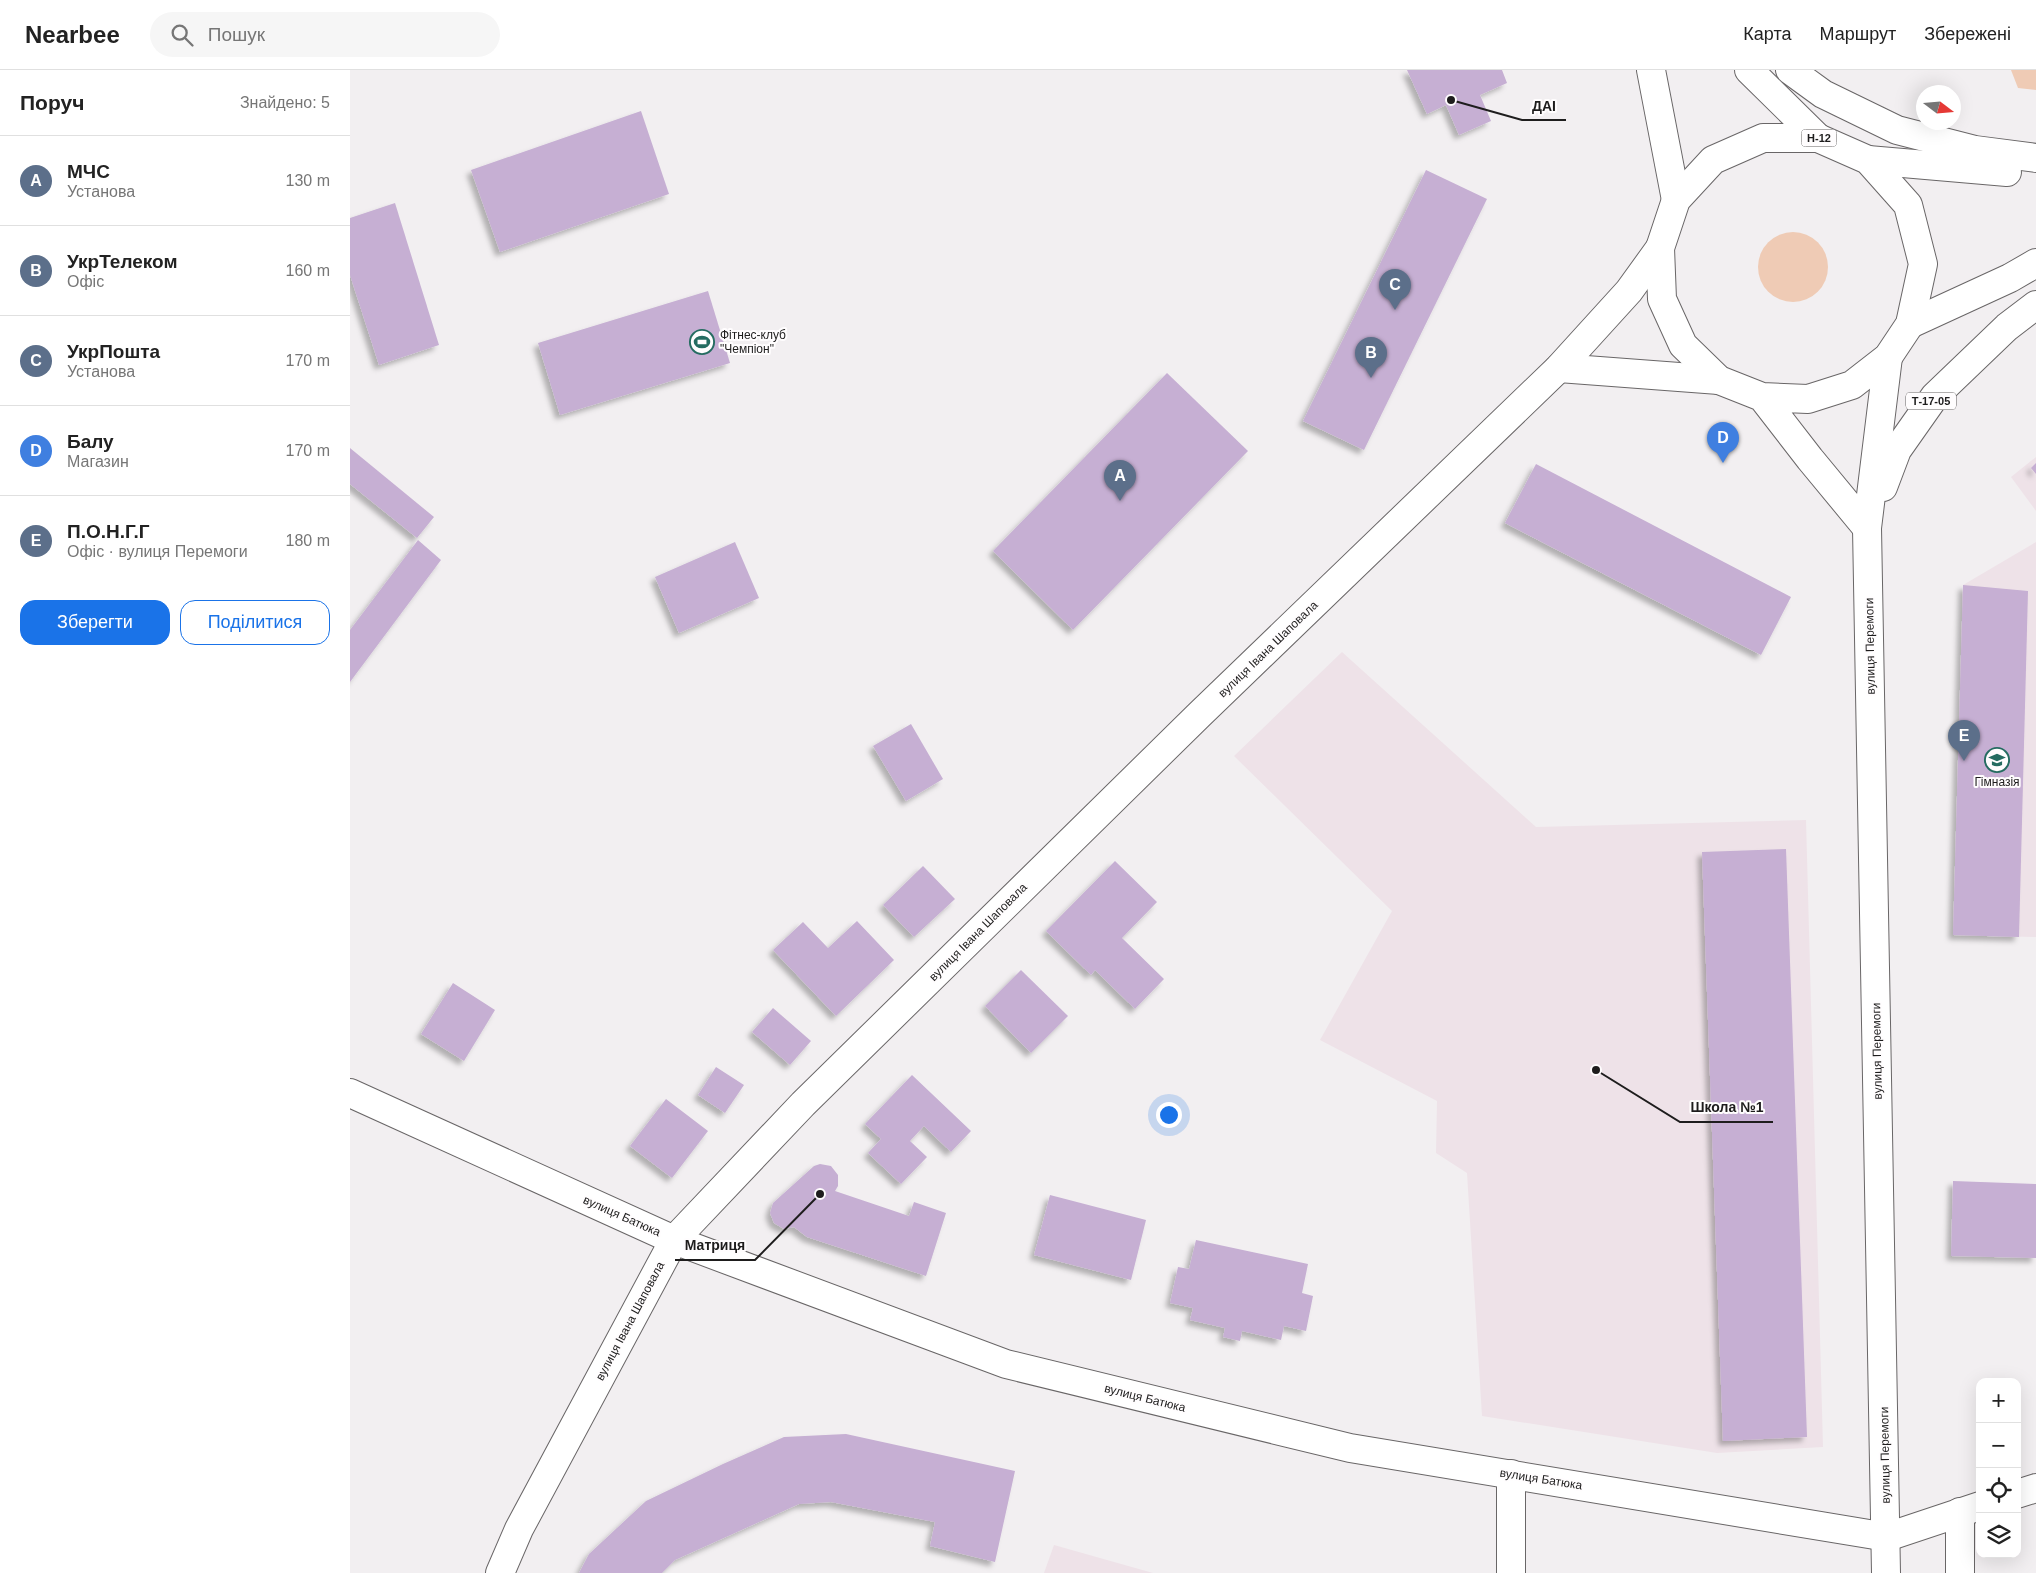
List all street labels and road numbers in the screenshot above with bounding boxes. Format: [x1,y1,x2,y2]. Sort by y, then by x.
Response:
road number: Н-12 [1802,129,1836,146]
road number: Т-17-05 [1906,392,1956,410]
street label: вулиця Перемоги [1862,597,1878,695]
street label: вулиця Івана Шаповала [1215,598,1321,700]
street label: вулиця Івана Шаповала [926,880,1030,984]
street label: вулиця Перемоги [1869,1002,1885,1100]
street label: вулиця Батюка [581,1193,663,1239]
street label: вулиця Івана Шаповала [593,1259,667,1383]
street label: вулиця Батюка [1103,1381,1187,1415]
street label: вулиця Перемоги [1877,1406,1893,1504]
street label: вулиця Батюка [1499,1466,1584,1492]

